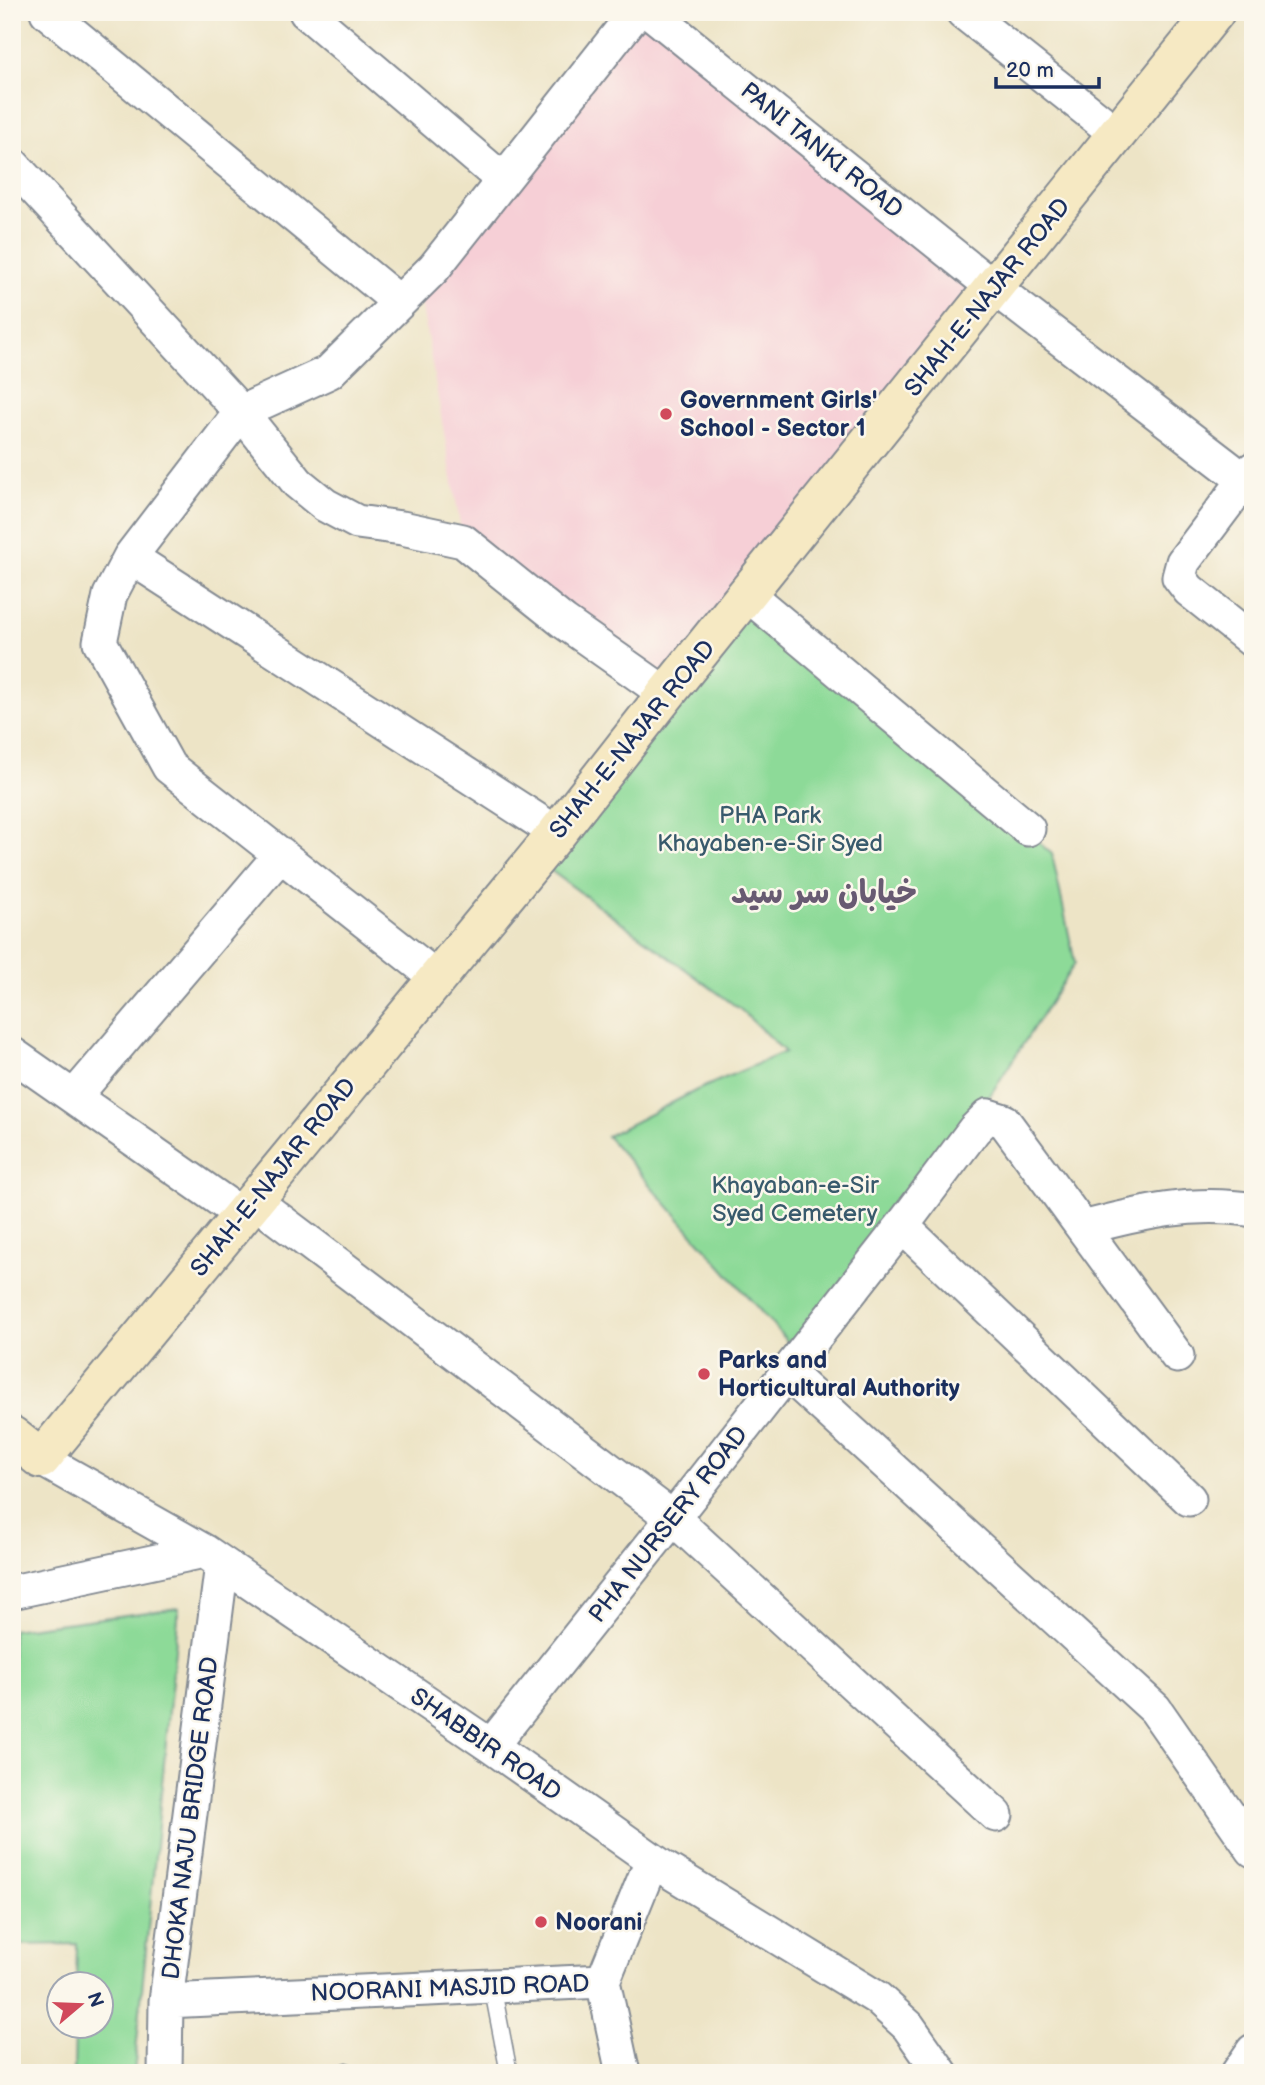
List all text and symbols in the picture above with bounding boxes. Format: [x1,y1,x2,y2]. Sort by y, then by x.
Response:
scale bar [996,46,1099,90]
text: 20 m [1006,58,1054,83]
street label: PANI TANKI ROAD [735,76,909,225]
street label: SHAH-E-NAJAR ROAD [898,192,1076,402]
place label: Government Girls' School - Sector 1 [680,386,877,443]
marker: Government Girls' School - Sector 1 [658,406,674,422]
street label: SHAH-E-NAJAR ROAD [543,634,721,844]
park label: PHA Park Khayaben-e-Sir Syed [657,801,883,858]
district label: خیابان سر سید [731,874,917,913]
street label: SHAH-E-NAJAR ROAD [184,1072,362,1282]
park label: Khayaban-e-Sir Syed Cemetery [711,1171,879,1228]
place label: Parks and Horticultural Authority [718,1346,960,1403]
marker: Parks and Horticultural Authority [696,1366,712,1382]
street label: PHA NURSERY ROAD [583,1420,754,1628]
street label: DHOKA NAJU BRIDGE ROAD [156,1655,225,1981]
street label: SHABBIR ROAD [405,1682,567,1807]
place label: Noorani [555,1908,642,1937]
marker: Noorani [533,1914,549,1930]
north arrow [46,1969,116,2039]
street label: NOORANI MASJID ROAD [310,1969,590,2008]
text: N [81,1989,108,2010]

